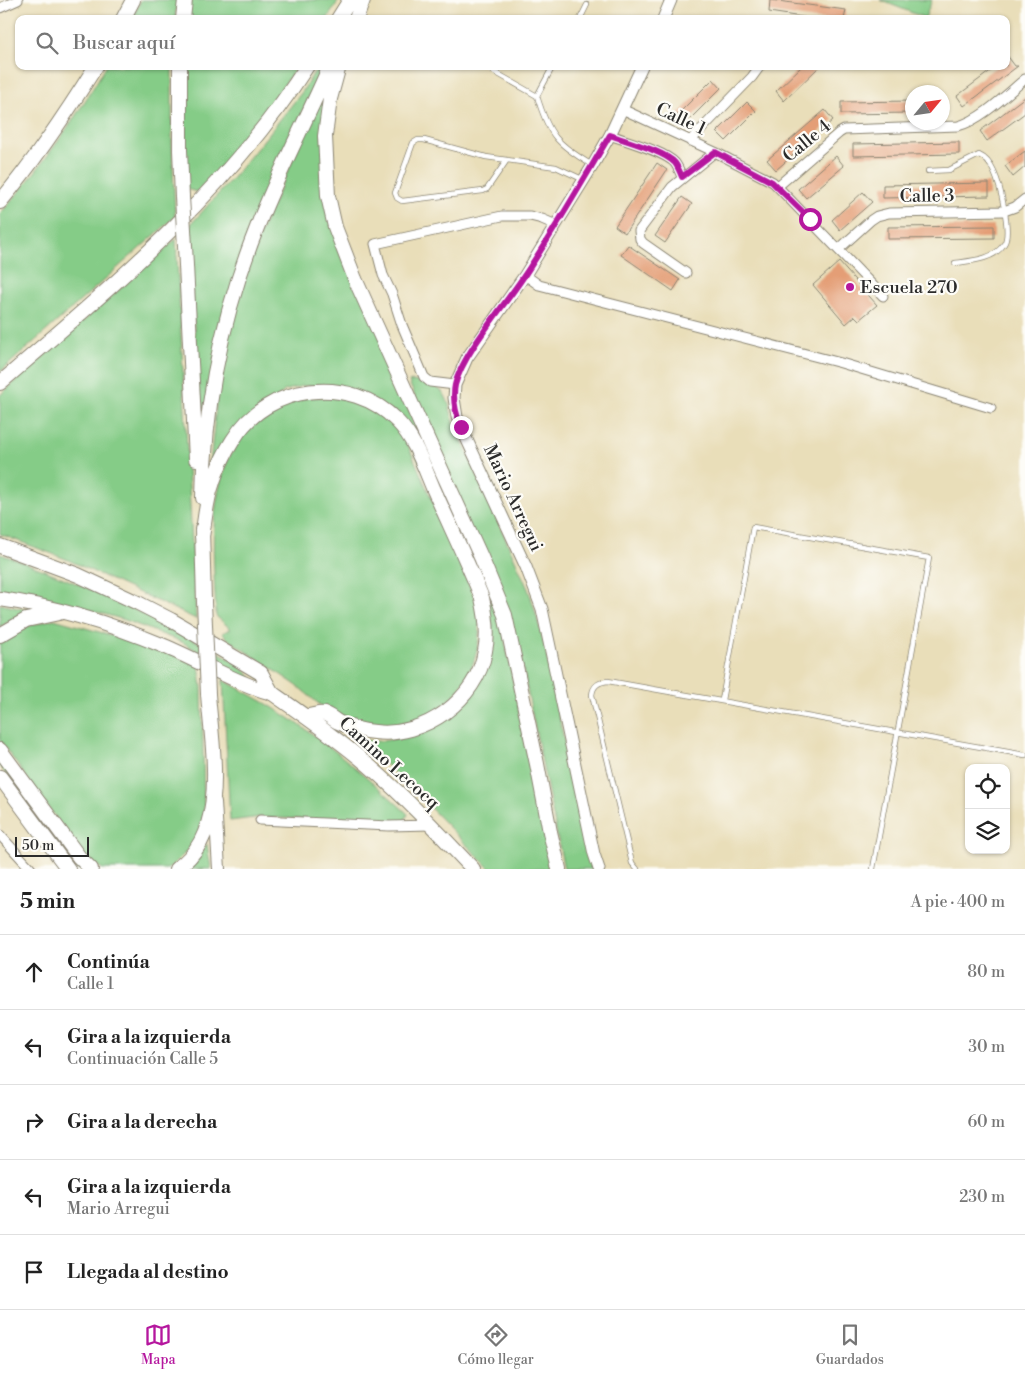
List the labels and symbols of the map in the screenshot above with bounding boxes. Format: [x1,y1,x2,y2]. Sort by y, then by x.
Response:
north arrow [905,85,950,130]
street label: Calle 1 [652,97,710,141]
street label: Calle 4 [778,114,836,167]
street label: Calle 3 [899,184,955,208]
route start [799,208,822,231]
place label: Escuela 270 [860,276,958,299]
marker: Escuela 270 [844,281,856,293]
route end [450,416,473,439]
street label: Mario Arregui [478,441,548,555]
street label: Camino Lecocq [334,712,444,815]
scale bar [15,834,89,857]

